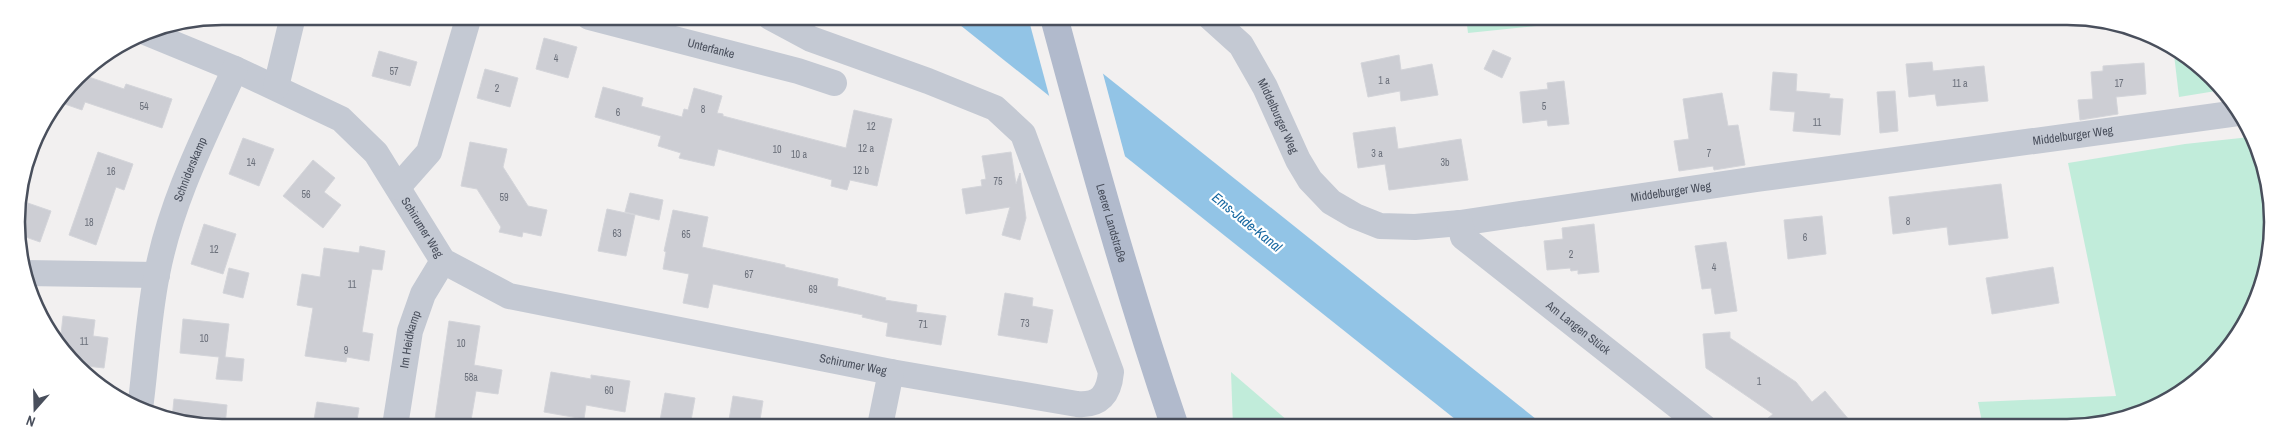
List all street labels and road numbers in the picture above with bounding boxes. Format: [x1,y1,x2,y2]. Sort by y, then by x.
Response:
street label: Unterfanke [686,35,736,62]
street label: Middelburger Weg [1254,76,1302,157]
street label: Middelburger Weg [2032,122,2115,149]
street label: Schniderskamp [170,135,211,204]
street label: Middelburger Weg [1630,178,1713,206]
street label: Leerer Landstraße [1092,182,1130,264]
street label: Schirumer Weg [397,194,447,261]
street label: Am Langen Stück [1542,297,1614,358]
street label: Im Heidkamp [396,308,425,369]
street label: Schirumer Weg [818,350,889,379]

